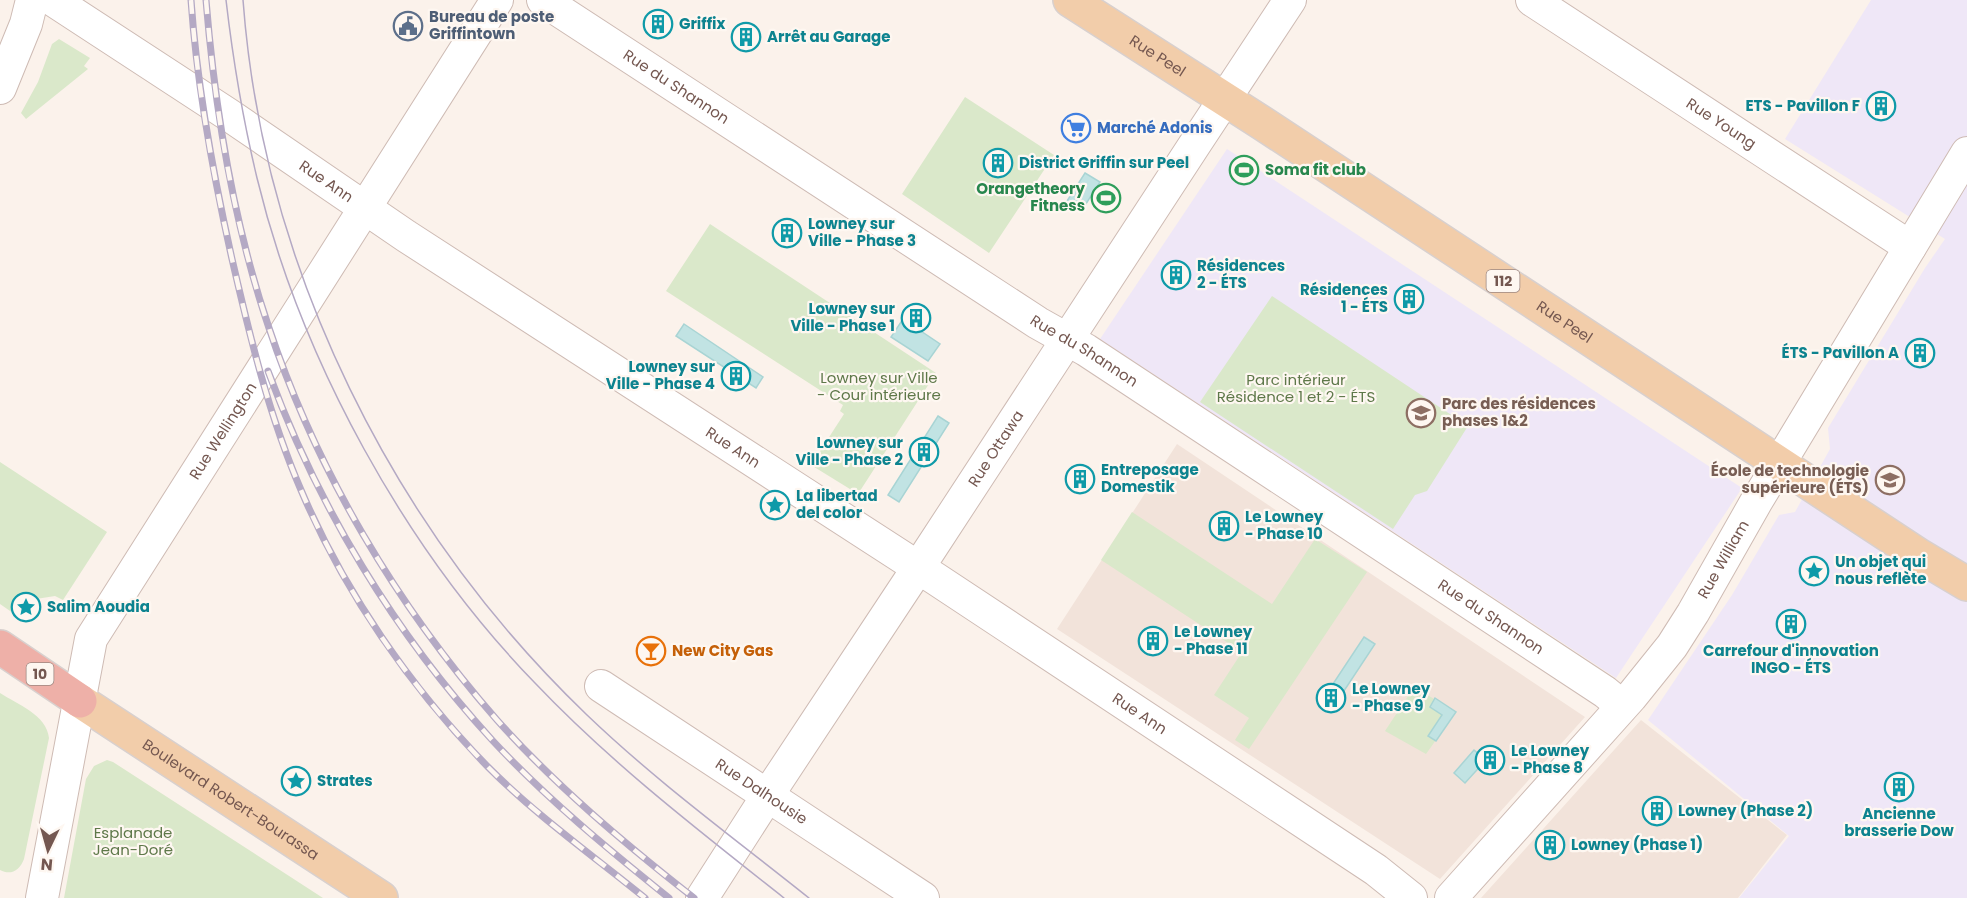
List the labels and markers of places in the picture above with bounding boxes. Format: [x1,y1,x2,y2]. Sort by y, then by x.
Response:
place label: Bureau de poste Griffintown [429,6,554,44]
building icon: Griffix [642,8,674,40]
public building icon: Bureau de poste Griffintown [392,10,424,42]
place label: Griffix [679,13,726,34]
building icon: Arrêt au Garage [730,21,762,53]
place label: Arrêt au Garage [767,26,891,47]
building icon: ETS - Pavillon F [1865,90,1897,122]
place label: ETS - Pavillon F [1745,95,1860,116]
supermarket icon: Marché Adonis [1060,112,1092,144]
place label: Marché Adonis [1097,117,1213,138]
building icon: District Griffin sur Peel [982,147,1014,179]
place label: District Griffin sur Peel [1019,152,1189,173]
sports icon: Soma fit club [1228,154,1260,186]
place label: Soma fit club [1265,159,1366,180]
place label: Orangetheory Fitness [976,178,1086,216]
sports icon: Orangetheory Fitness [1090,182,1122,214]
place label: Lowney sur Ville - Phase 3 [808,213,916,251]
building icon: Lowney sur Ville - Phase 3 [771,217,803,249]
place label: Résidences 2 - ÉTS [1197,255,1285,293]
building icon: Résidences 2 - ÉTS [1160,259,1192,291]
place label: Résidences 1 - ÉTS [1300,279,1388,317]
building icon: Résidences 1 - ÉTS [1393,283,1425,315]
place label: Lowney sur Ville - Phase 1 [790,298,896,336]
building icon: Lowney sur Ville - Phase 1 [900,302,932,334]
building icon: ÉTS - Pavillon A [1904,337,1936,369]
place label: ÉTS - Pavillon A [1782,342,1899,363]
place label: Lowney sur Ville - Phase 4 [606,356,716,394]
building icon: Lowney sur Ville - Phase 4 [720,360,752,392]
place label: Parc des résidences phases 1&2 [1442,393,1596,431]
school or university icon: Parc des résidences phases 1&2 [1405,397,1437,429]
place label: Lowney sur Ville - Phase 2 [795,432,904,470]
building icon: Lowney sur Ville - Phase 2 [908,436,940,468]
place label: Entreposage Domestik [1101,459,1199,497]
place label: École de technologie supérieure (ÉTS) [1711,460,1869,498]
building icon: Entreposage Domestik [1064,463,1096,495]
school or university icon: École de technologie supérieure (ÉTS) [1874,464,1906,496]
place label: La libertad del color [796,485,878,523]
place icon: La libertad del color [759,489,791,521]
place label: Le Lowney - Phase 10 [1245,506,1324,544]
building icon: Le Lowney - Phase 10 [1208,510,1240,542]
place label: Un objet qui nous reflète [1835,551,1926,589]
place icon: Un objet qui nous reflète [1798,555,1830,587]
place icon: Salim Aoudia [10,591,42,623]
place label: Salim Aoudia [47,596,150,617]
building icon: Carrefour d'innovation INGO - ÉTS [1775,608,1807,640]
place label: Le Lowney - Phase 11 [1174,621,1253,659]
building icon: Le Lowney - Phase 11 [1137,625,1169,657]
bar icon: New City Gas [635,635,667,667]
place label: New City Gas [672,640,773,661]
place label: Carrefour d'innovation INGO - ÉTS [1703,640,1879,678]
place label: Le Lowney - Phase 9 [1352,678,1431,716]
building icon: Le Lowney - Phase 9 [1315,682,1347,714]
place label: Le Lowney - Phase 8 [1511,740,1590,778]
building icon: Le Lowney - Phase 8 [1474,744,1506,776]
place icon: Strates [280,765,312,797]
place label: Strates [317,770,373,791]
building icon: Ancienne brasserie Dow [1883,771,1915,803]
building icon: Lowney (Phase 2) [1641,795,1673,827]
place label: Lowney (Phase 2) [1678,800,1813,821]
place label: Ancienne brasserie Dow [1844,803,1954,841]
building icon: Lowney (Phase 1) [1534,829,1566,861]
place label: Lowney (Phase 1) [1571,834,1703,855]

